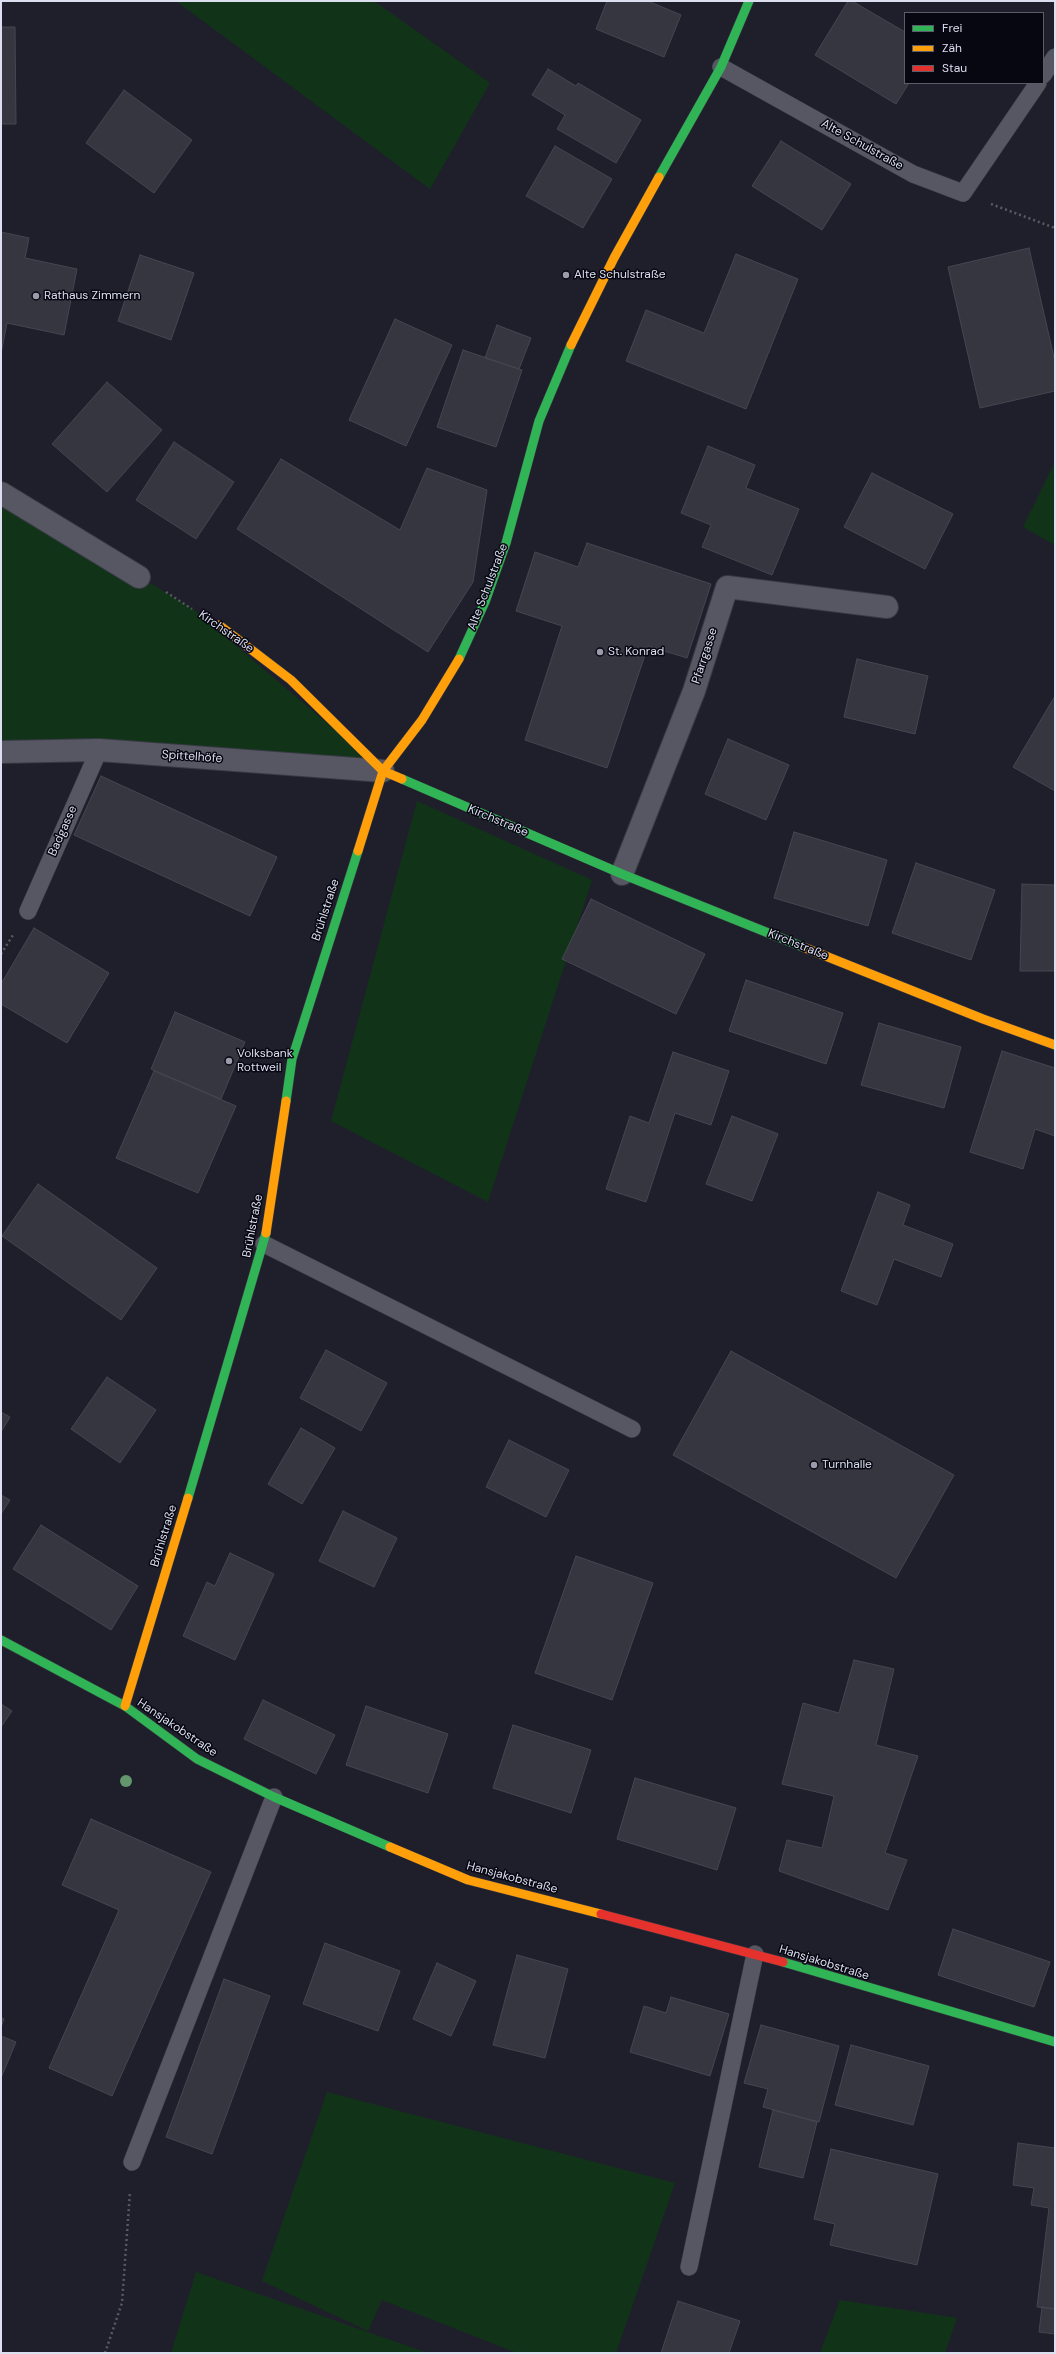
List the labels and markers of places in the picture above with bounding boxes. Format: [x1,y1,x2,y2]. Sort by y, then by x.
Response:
place label: Alte Schulstraße [574,268,665,282]
marker: Alte Schulstraße [561,270,571,280]
place label: Rathaus Zimmern [44,289,140,303]
marker: Rathaus Zimmern [31,291,41,301]
place label: St. Konrad [608,645,664,659]
marker: St. Konrad [595,647,605,657]
place label: Volksbank Rottweil [237,1047,293,1075]
marker: Volksbank Rottweil [224,1056,234,1066]
place label: Turnhalle [822,1458,872,1472]
marker: Turnhalle [809,1460,819,1470]

